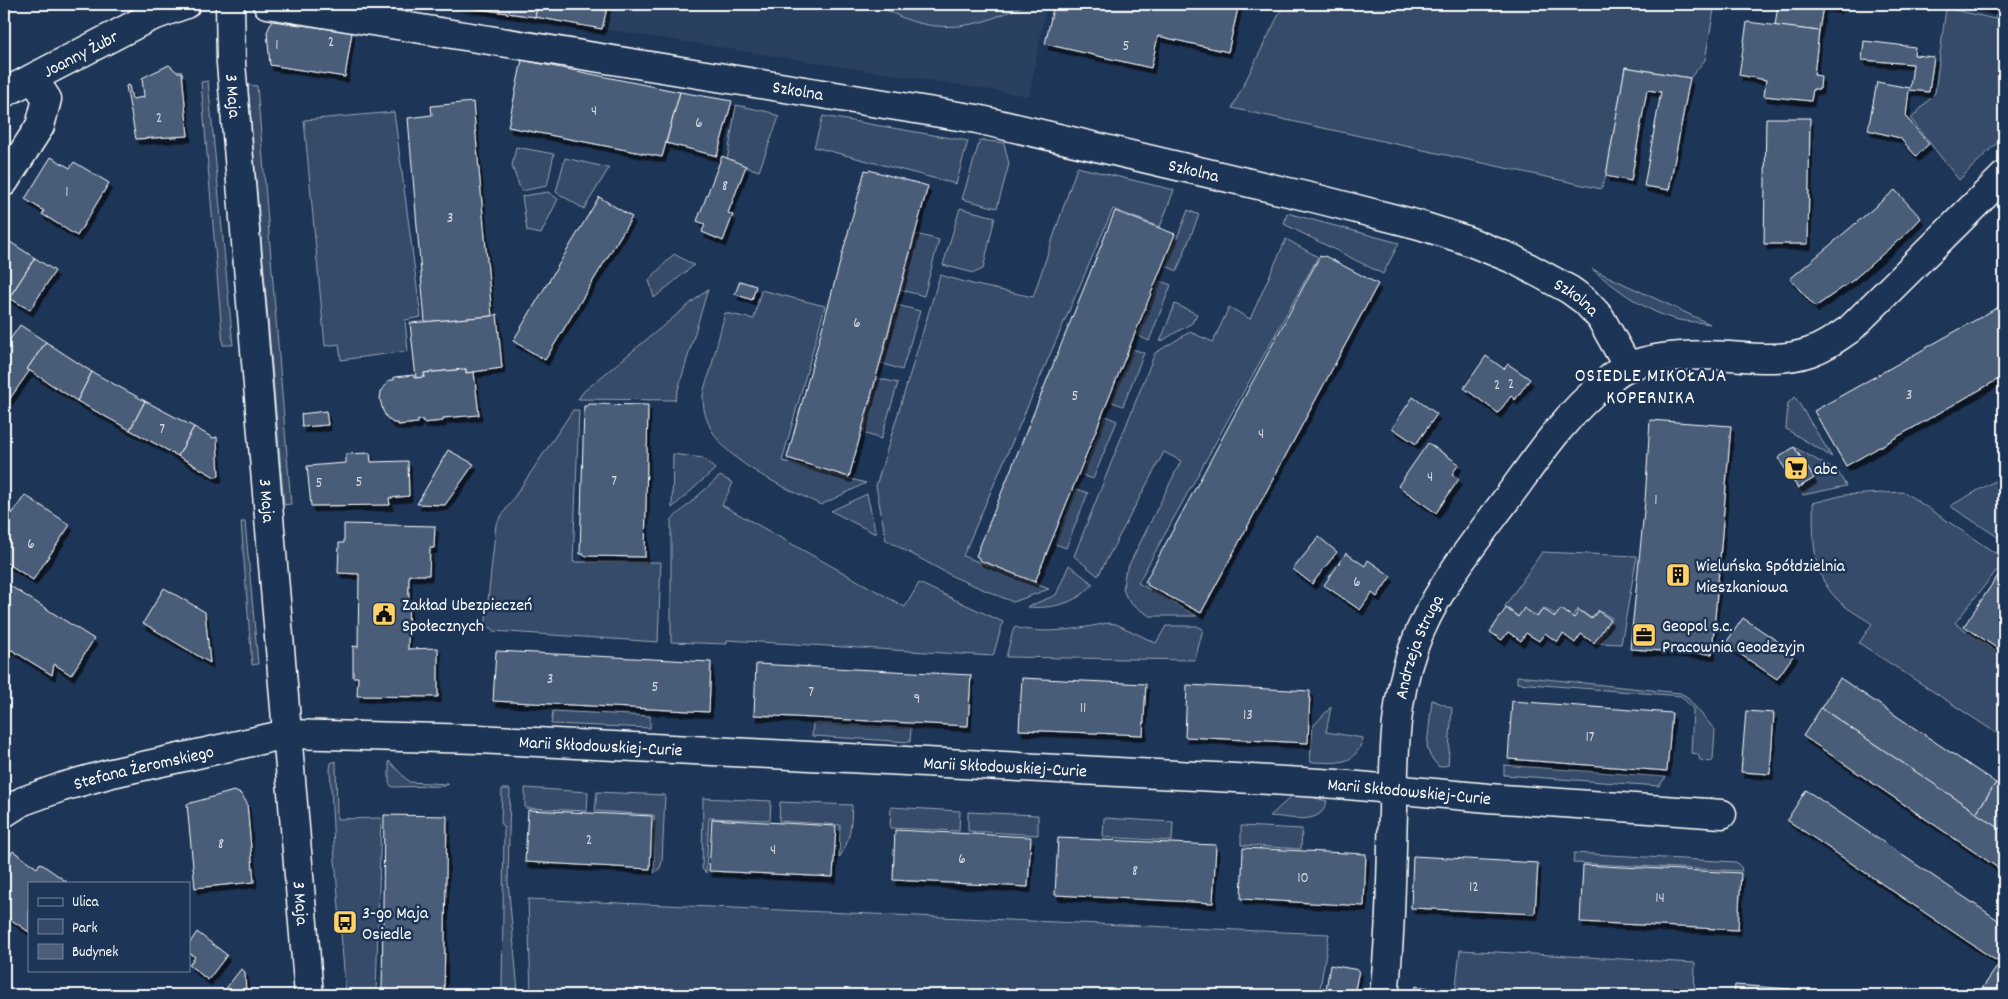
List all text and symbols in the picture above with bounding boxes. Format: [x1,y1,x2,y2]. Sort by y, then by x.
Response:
street label: Joanny Żubr [40,25,124,85]
house number: 2 [328,32,334,54]
house number: 1 [275,35,279,57]
house number: 5 [1123,36,1130,58]
street label: 3 Maja [217,73,246,120]
street label: Szkolna [770,76,826,109]
house number: 4 [591,101,597,123]
house number: 2 [156,108,162,130]
house number: 6 [695,113,703,135]
street label: Szkolna [1165,154,1222,190]
house number: 8 [722,176,728,198]
house number: 1 [65,182,69,204]
house number: 3 [447,208,453,230]
street label: Szkolna [1548,273,1604,324]
house number: 6 [853,313,861,335]
district label: OSIEDLE MIKOŁAJA KOPERNIKA [1575,364,1727,413]
house number: 2 [1508,374,1514,396]
house number: 2 [1494,375,1500,397]
house number: 3 [1906,385,1912,407]
house number: 5 [1072,386,1079,408]
house number: 7 [159,419,165,441]
house number: 4 [1258,424,1264,446]
supermarket icon: abc [1783,455,1809,481]
place label: abc [1814,458,1837,483]
house number: 4 [1427,467,1433,489]
house number: 7 [611,471,617,493]
house number: 5 [356,472,363,494]
house number: 5 [316,473,323,495]
street label: 3 Maja [251,478,279,524]
house number: 1 [1654,490,1658,512]
house number: 6 [27,534,35,556]
place label: Wieluńska Spółdzielnia Mieszkaniowa [1696,555,1846,601]
building icon: Wieluńska Spółdzielnia Mieszkaniowa [1665,562,1691,588]
house number: 6 [1353,572,1361,594]
street label: Andrzeja Struga [1390,590,1452,702]
place label: Zakład Ubezpieczeń Społecznych [402,594,532,640]
public building icon: Zakład Ubezpieczeń Społecznych [371,601,397,627]
place label: Geopol s.c. Pracownia Geodezyjn [1662,615,1805,661]
office icon: Geopol s.c. Pracownia Geodezyjn [1631,622,1657,648]
house number: 3 [547,669,553,691]
house number: 5 [652,677,659,699]
house number: 7 [808,682,814,704]
house number: 9 [914,689,920,711]
house number: 11 [1080,698,1086,720]
house number: 13 [1243,705,1253,727]
house number: 17 [1585,727,1595,749]
street label: Marii Skłodowskiej-Curie [518,731,683,765]
street label: Stefana Żeromskiego [71,741,217,798]
street label: Marii Skłodowskiej-Curie [922,752,1088,785]
street label: Marii Skłodowskiej-Curie [1327,773,1492,813]
house number: 2 [586,830,592,852]
house number: 8 [218,834,224,856]
house number: 4 [770,840,776,862]
house number: 6 [958,849,966,871]
house number: 8 [1132,861,1138,883]
house number: 10 [1297,868,1309,890]
house number: 12 [1469,877,1479,899]
street label: 3 Maja [285,880,313,927]
legend [28,882,190,972]
house number: 14 [1655,888,1665,910]
text: Ulica [72,892,100,914]
place label: 3-go Maja Osiedle [362,902,429,948]
bus stop icon: 3-go Maja Osiedle [332,909,358,935]
text: Park [72,918,98,940]
text: Budynek [72,942,118,964]

